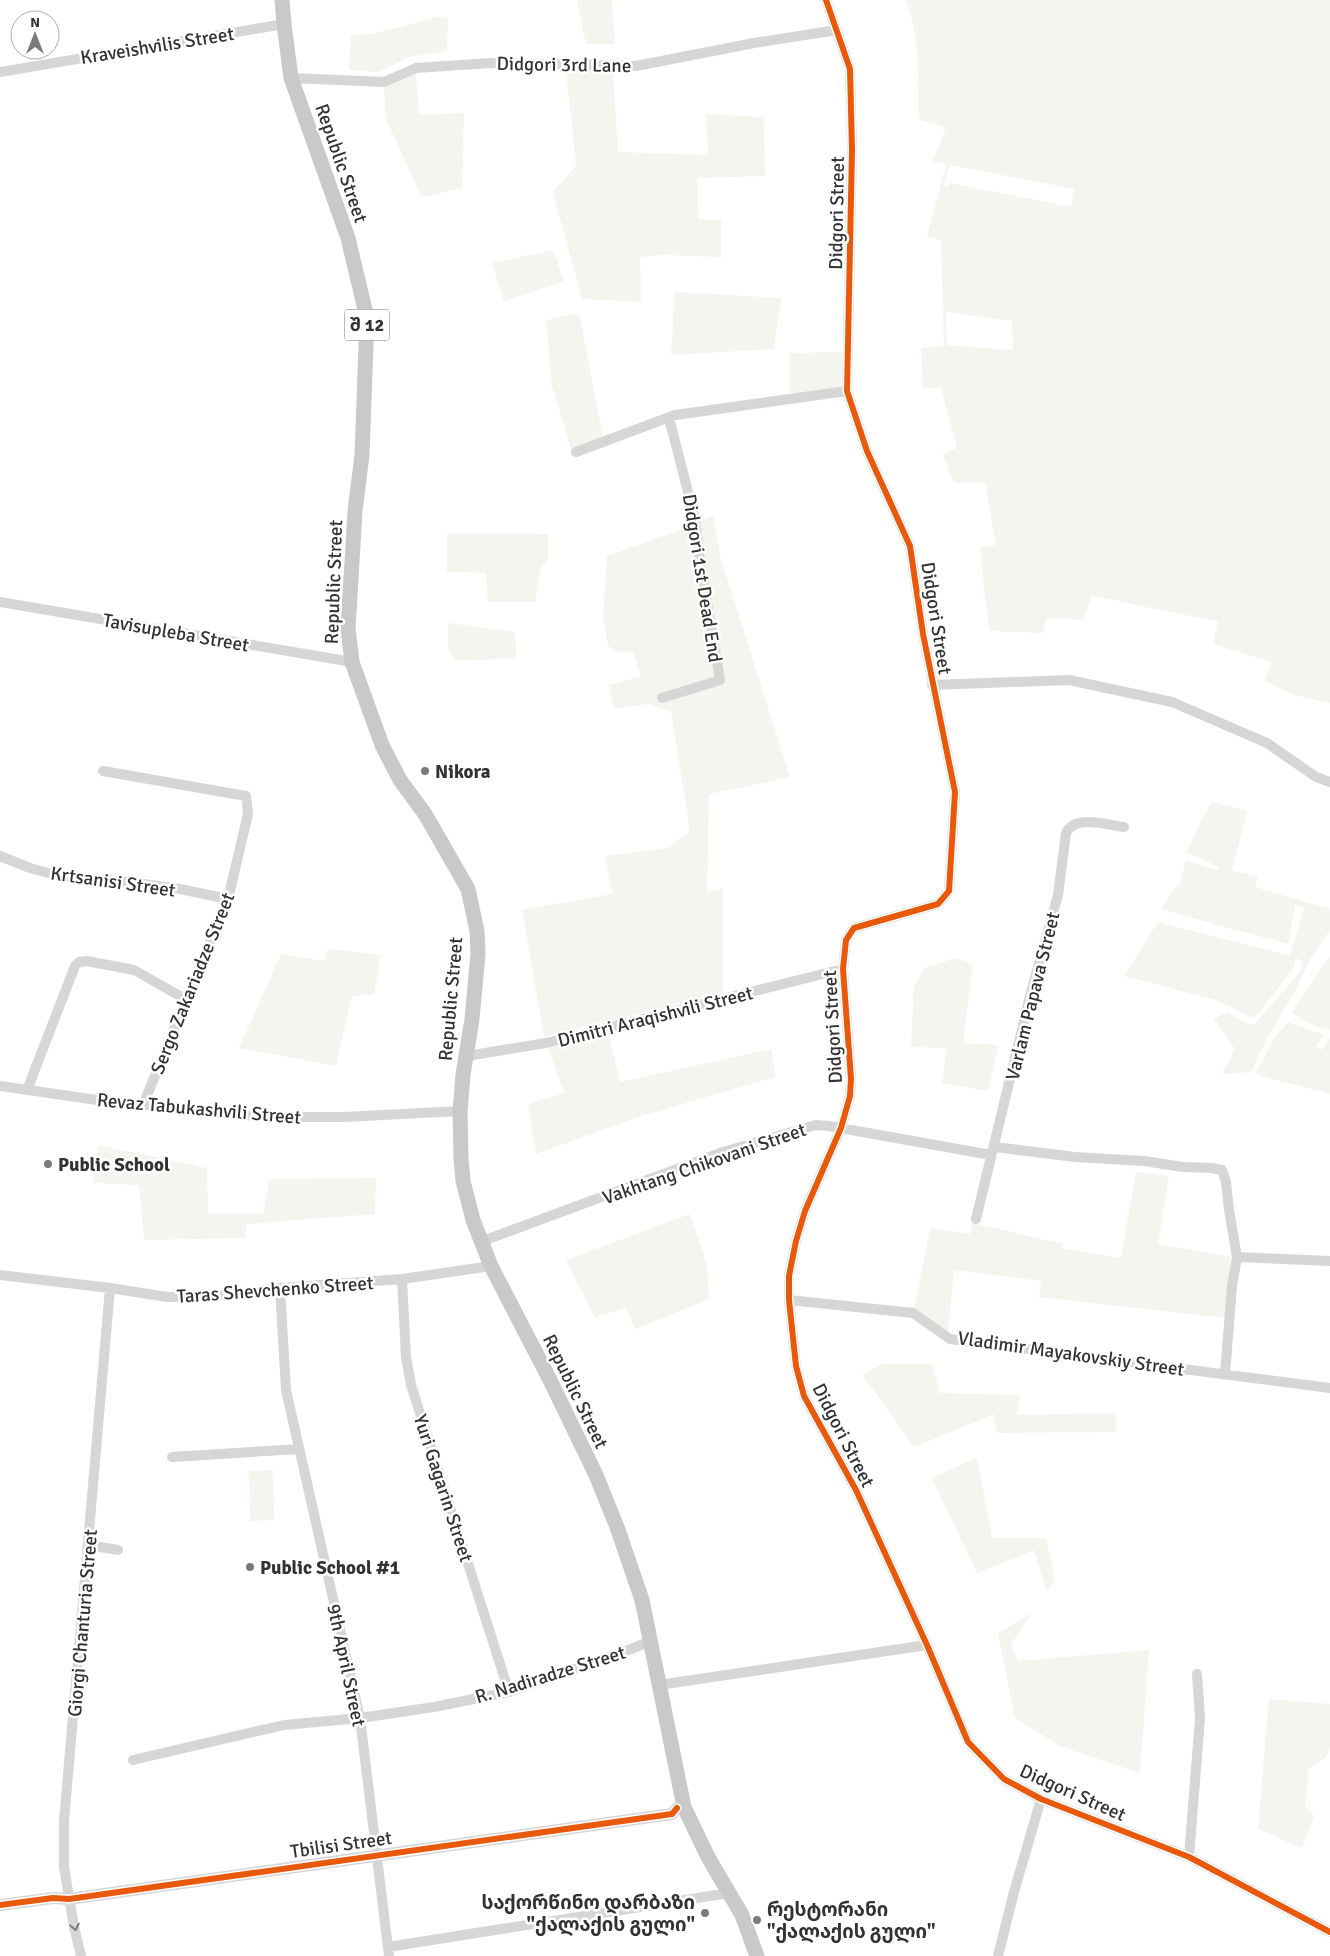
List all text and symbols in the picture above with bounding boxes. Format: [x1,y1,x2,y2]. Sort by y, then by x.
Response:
north arrow [10,10,60,60]
text: N [30,14,40,31]
street label: Kraveishvilis Street [79,22,236,70]
street label: Didgori 3rd Lane [496,52,632,78]
street label: Republic Street [309,101,373,226]
street label: Didgori Street [824,156,850,270]
road number: შ 12 [344,310,390,340]
street label: Didgori 1st Dead End [677,492,727,664]
street label: Republic Street [320,519,348,645]
street label: Didgori Street [915,560,957,676]
street label: Tavisupleba Street [101,608,251,658]
place label: Nikora [435,760,491,784]
marker: Nikora [419,765,431,777]
street label: Krtsanisi Street [49,861,177,903]
street label: Sergo Zakariadze Street [146,889,240,1078]
street label: Varlam Papava Street [1000,909,1066,1083]
street label: Republic Street [434,936,468,1062]
street label: Didgori Street [818,969,848,1084]
street label: Dimitri Araqishvili Street [555,981,756,1053]
street label: Revaz Tabukashvili Street [96,1088,302,1130]
street label: Vakhtang Chikovani Street [599,1118,810,1210]
place label: Public School [58,1153,170,1177]
marker: Public School [42,1158,54,1170]
street label: Taras Shevchenko Street [176,1271,375,1309]
street label: Vladimir Mayakovskiy Street [956,1326,1186,1382]
street label: Republic Street [537,1330,613,1453]
street label: Didgori Street [807,1379,880,1492]
street label: Yuri Gagarin Street [408,1411,478,1565]
street label: Giorgi Chanturia Street [63,1528,103,1718]
place label: Public School #1 [260,1556,400,1580]
marker: Public School #1 [244,1561,256,1573]
street label: 9th April Street [321,1602,371,1729]
street label: R. Nadiradze Street [472,1641,629,1709]
street label: Didgori Street [1016,1759,1130,1827]
street label: Tbilisi Street [289,1826,394,1864]
place label: საქორწინო დარბაზი "ქალაქის გული" [482,1891,695,1937]
place label: რესტორანი "ქალაქის გული" [767,1898,935,1944]
marker: საქორწინო დარბაზი "ქალაქის გული" [699,1907,711,1919]
marker: რესტორანი "ქალაქის გული" [751,1914,763,1926]
one-way arrow [69,1923,79,1932]

